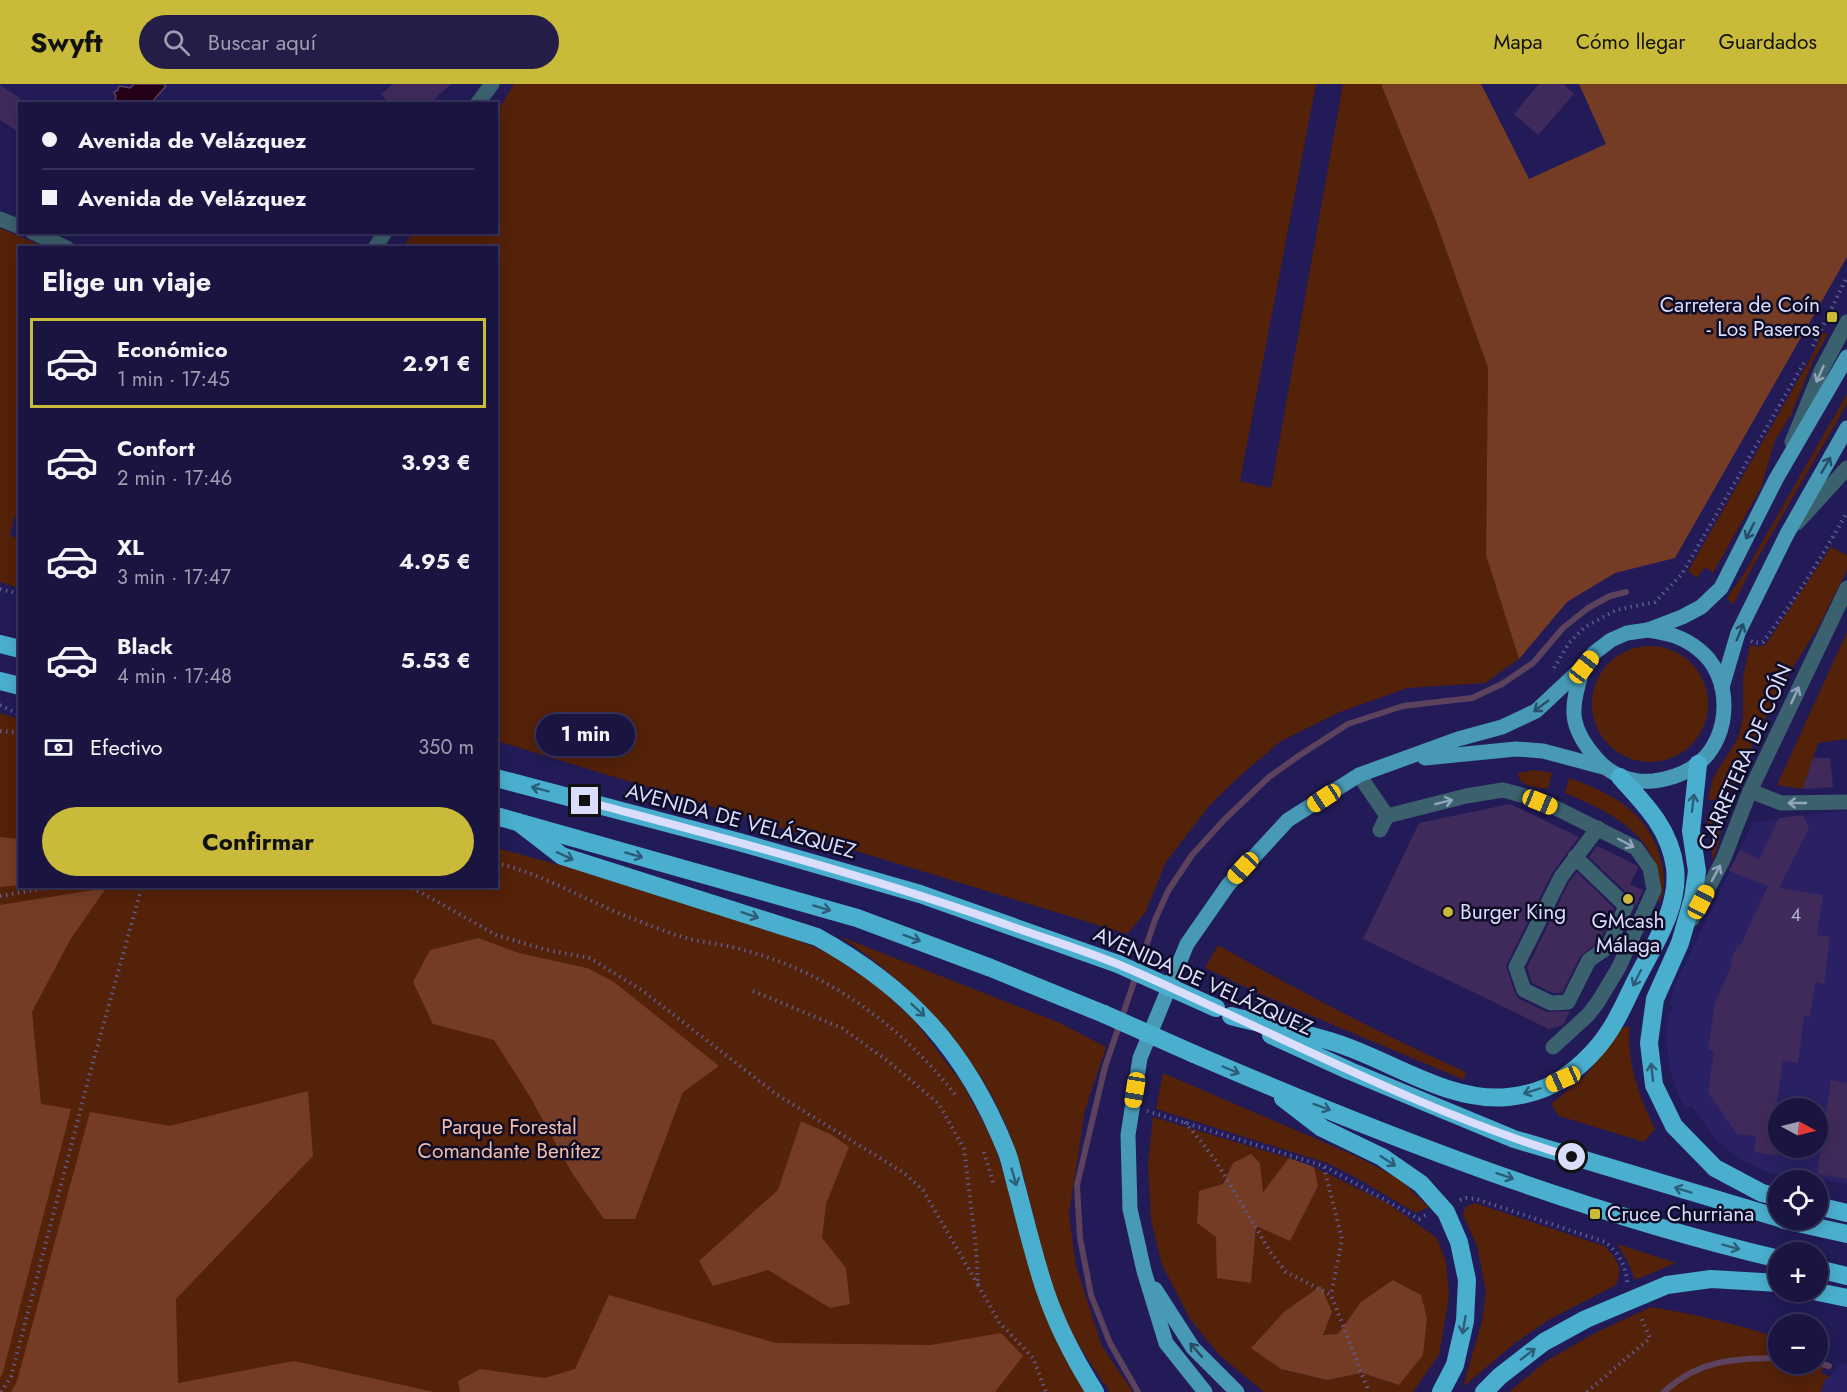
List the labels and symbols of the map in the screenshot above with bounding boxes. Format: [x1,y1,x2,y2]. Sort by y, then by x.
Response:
place label: Carretera de Coín - Los Paseros [1660,290,1820,344]
marker: Carretera de Coín - Los Paseros [1825,310,1839,324]
one-way arrow [1814,365,1825,383]
one-way arrow [1820,457,1832,474]
one-way arrow [1743,522,1755,540]
one-way arrow [1735,623,1746,641]
car [1566,647,1602,687]
street label: CARRETERA DE COÍN [1690,659,1800,855]
one-way arrow [1790,686,1802,704]
one-way arrow [1533,700,1549,713]
callout: 1 min [536,714,634,756]
street label: AVENIDA DE VELÁZQUEZ [623,776,860,866]
car [1304,781,1344,815]
one-way arrow [531,783,550,795]
route end [571,787,598,814]
car [1520,787,1560,817]
one-way arrow [1688,794,1699,814]
one-way arrow [1434,795,1453,807]
one-way arrow [1788,797,1808,809]
one-way arrow [1617,837,1635,849]
car [1224,849,1262,887]
one-way arrow [556,850,574,862]
one-way arrow [625,850,644,861]
one-way arrow [1711,864,1722,882]
car [1685,882,1717,922]
marker: GMcash Málaga [1621,892,1635,906]
place label: Burger King [1460,897,1566,927]
house number: 4 [1791,902,1801,928]
one-way arrow [812,903,831,915]
marker: Burger King [1441,905,1455,919]
place label: GMcash Málaga [1592,906,1664,960]
one-way arrow [740,911,759,922]
street label: AVENIDA DE VELÁZQUEZ [1089,919,1318,1043]
one-way arrow [902,934,920,945]
one-way arrow [1631,968,1642,986]
one-way arrow [910,1003,925,1017]
car [1543,1063,1583,1095]
one-way arrow [1647,1063,1658,1083]
one-way arrow [1222,1065,1240,1076]
car [1123,1071,1147,1109]
one-way arrow [1523,1086,1542,1097]
north arrow [1768,1098,1828,1158]
one-way arrow [1313,1102,1331,1113]
park label: Parque Forestal Comandante Benítez [418,1112,601,1166]
route start [1558,1143,1585,1170]
one-way arrow [1379,1155,1396,1167]
one-way arrow [1008,1168,1020,1187]
one-way arrow [1495,1172,1514,1183]
one-way arrow [1674,1184,1693,1195]
place label: Cruce Churriana [1607,1199,1754,1229]
marker: Cruce Churriana [1588,1207,1602,1221]
one-way arrow [1721,1242,1740,1253]
one-way arrow [1458,1315,1469,1334]
one-way arrow [1189,1343,1203,1358]
one-way arrow [1520,1348,1536,1361]

